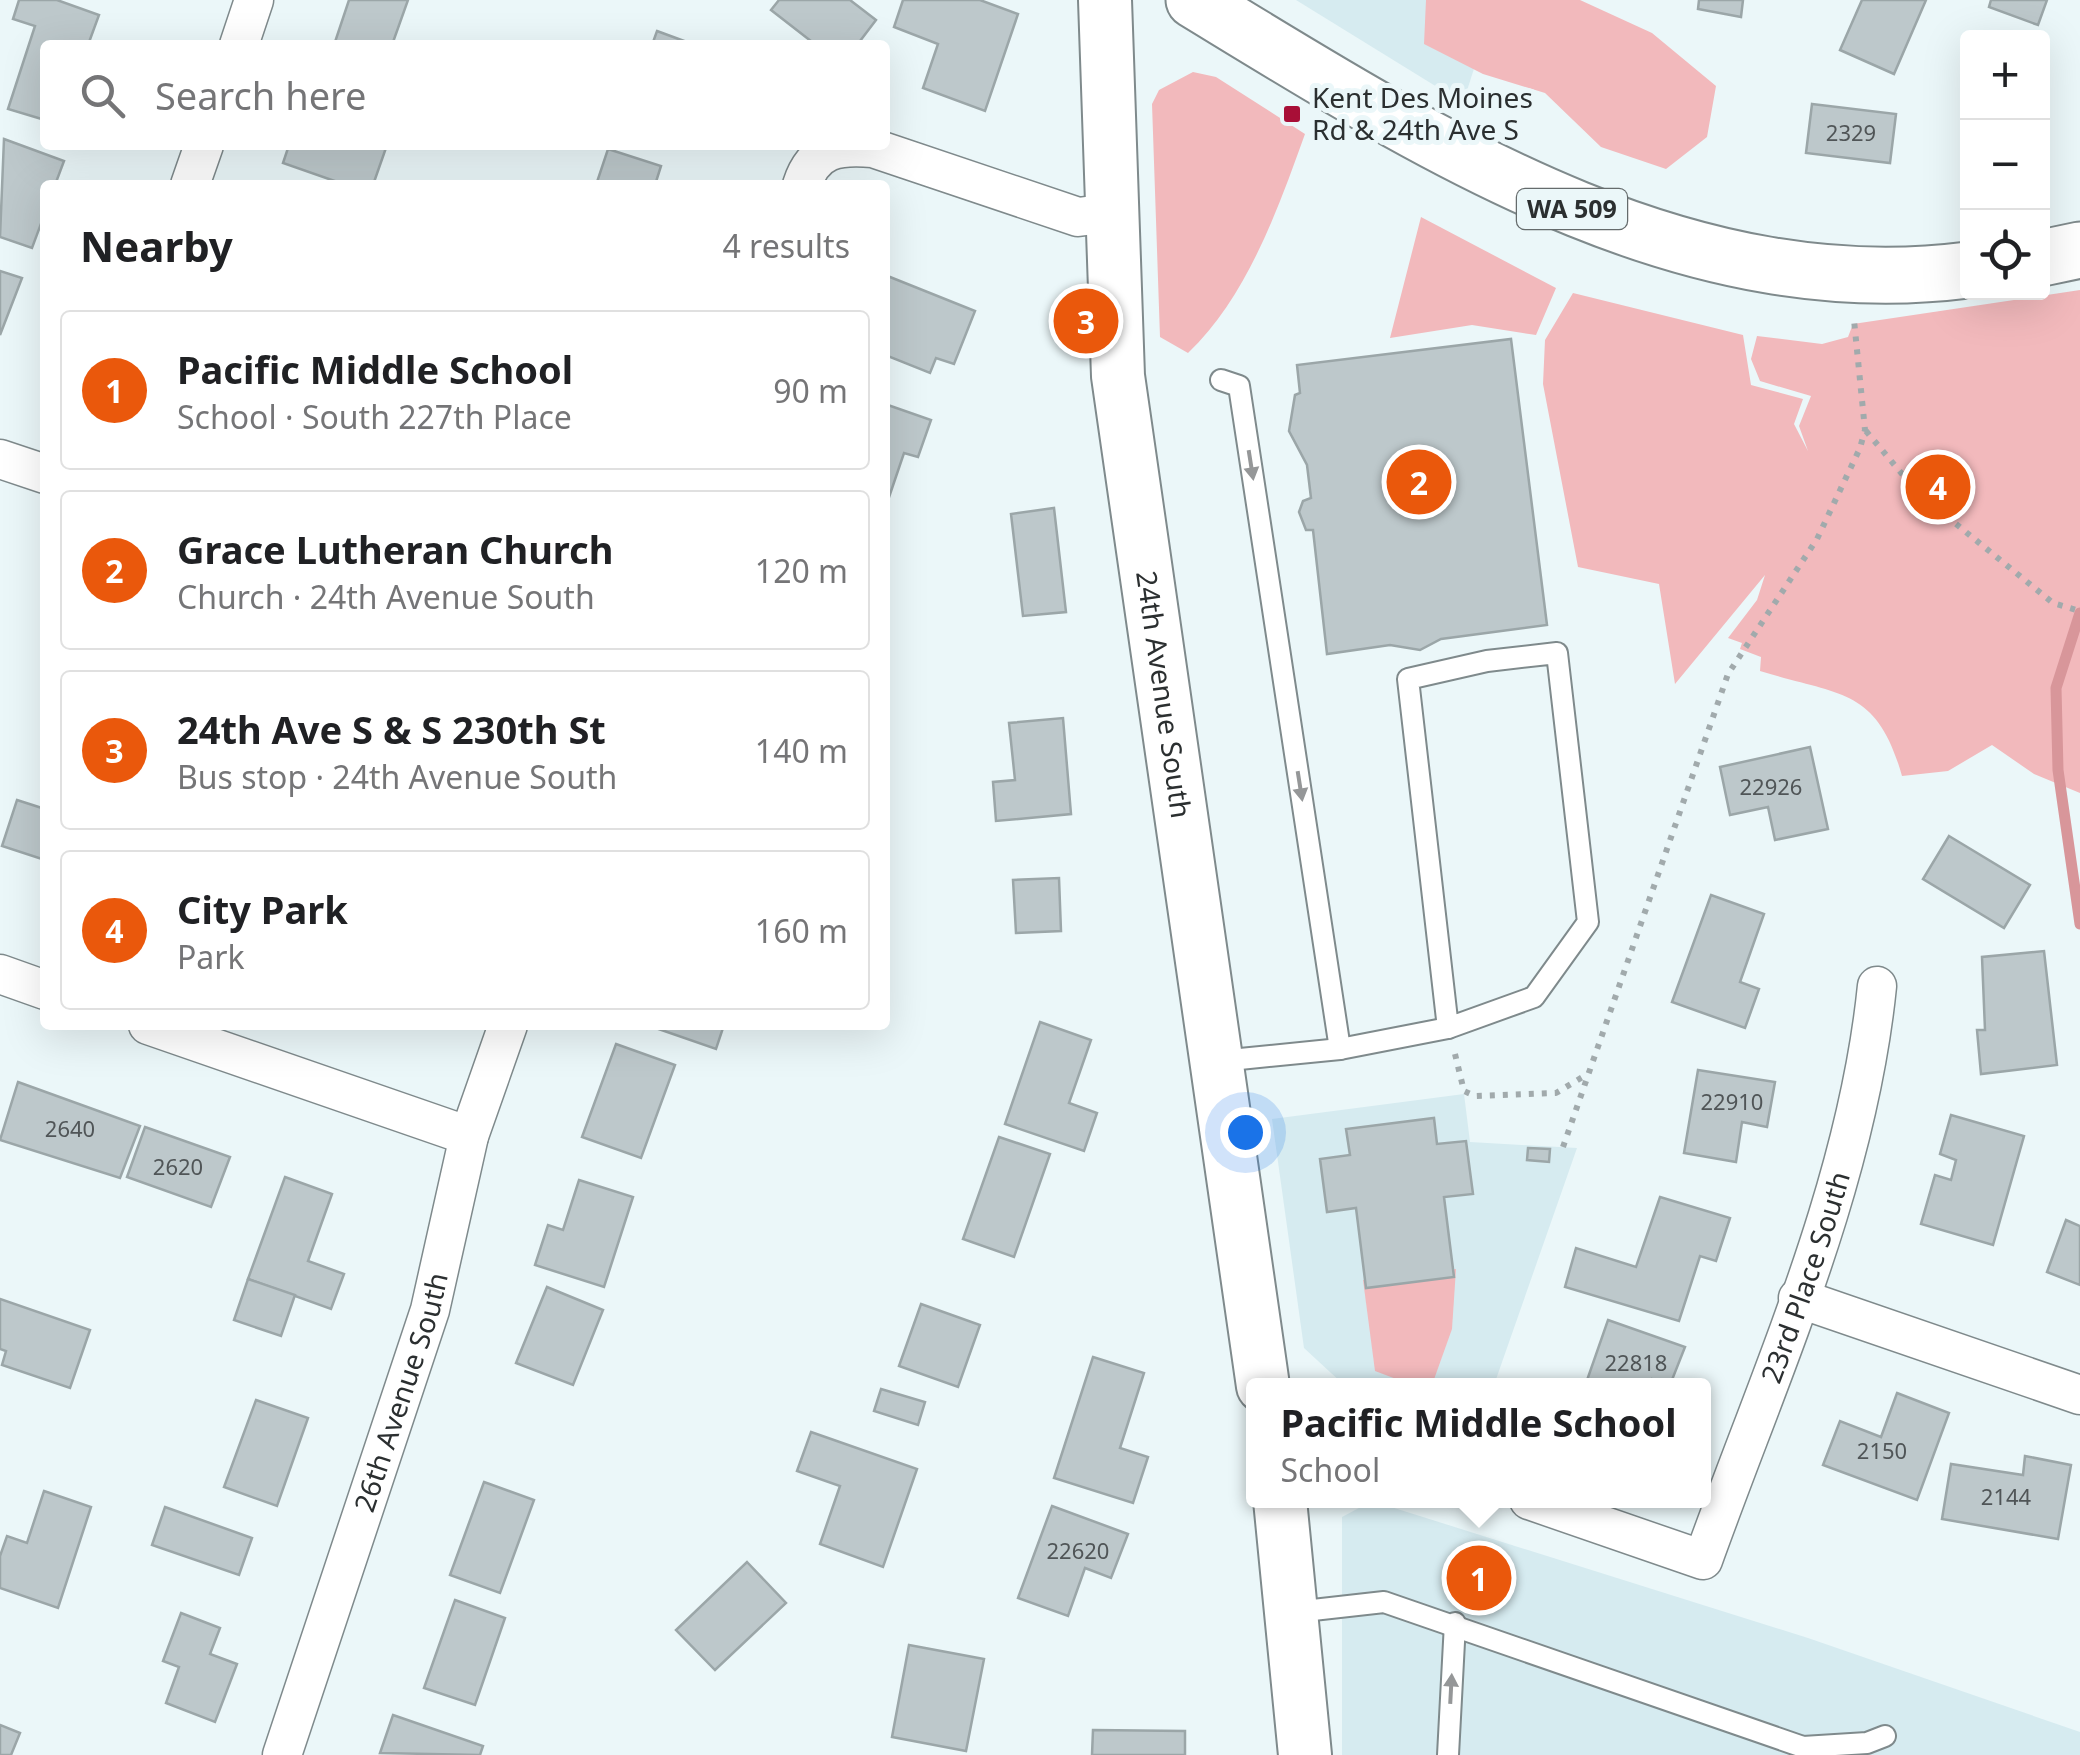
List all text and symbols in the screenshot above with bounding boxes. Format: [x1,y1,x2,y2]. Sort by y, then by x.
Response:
map controls [1960,30,2050,300]
button: + [1960,30,2050,120]
search box [40,40,890,150]
icon: search [75,68,130,123]
text: Search here [155,69,366,121]
place label: Kent Des Moines Rd & 24th Ave S [1312,78,1533,148]
marker: Kent Des Moines Rd & 24th Ave S [1281,103,1303,125]
house number: 2329 [1826,117,1876,147]
button: − [1960,120,2050,210]
road number: WA 509 [1517,189,1627,229]
button: locate [1960,210,2050,300]
text: Nearby [80,217,233,274]
text: 4 results [723,224,850,267]
pin: 3 [1054,284,1118,358]
text: Pacific Middle School [177,343,573,395]
text: 1 [105,369,124,412]
text: 90 m [773,369,848,412]
text: School · South 227th Place [177,395,572,438]
pin: 2 [1386,444,1452,520]
one-way arrow [1243,449,1259,481]
pin: 4 [1906,450,1970,524]
text: Grace Lutheran Church [177,523,613,575]
text: 2 [105,549,124,592]
text: 120 m [755,549,848,592]
street label: 24th Avenue South [1128,568,1201,821]
text: Church · 24th Avenue South [177,575,595,618]
text: 24th Ave S & S 230th St [177,703,606,755]
text: 3 [105,729,124,772]
text: 140 m [755,729,848,772]
text: Bus stop · 24th Avenue South [177,755,617,798]
one-way arrow [1293,771,1308,802]
house number: 22926 [1740,771,1802,801]
text: City Park [177,883,348,935]
text: 4 [105,909,124,952]
text: 160 m [755,909,848,952]
text: Park [177,935,245,978]
house number: 22910 [1701,1086,1763,1116]
your location [1220,1107,1271,1158]
house number: 2640 [45,1113,95,1143]
house number: 2620 [153,1151,203,1181]
street label: 23rd Place South [1751,1167,1858,1388]
street label: 26th Avenue South [344,1269,456,1517]
house number: 22818 [1605,1347,1667,1377]
popup [1246,1378,1711,1508]
text: Pacific Middle School [1280,1396,1677,1448]
house number: 2150 [1857,1435,1907,1465]
text: School [1280,1448,1380,1491]
house number: 2144 [1981,1481,2032,1511]
house number: 22620 [1047,1535,1109,1565]
pin: 1 [1446,1540,1512,1616]
one-way arrow [1443,1673,1459,1705]

